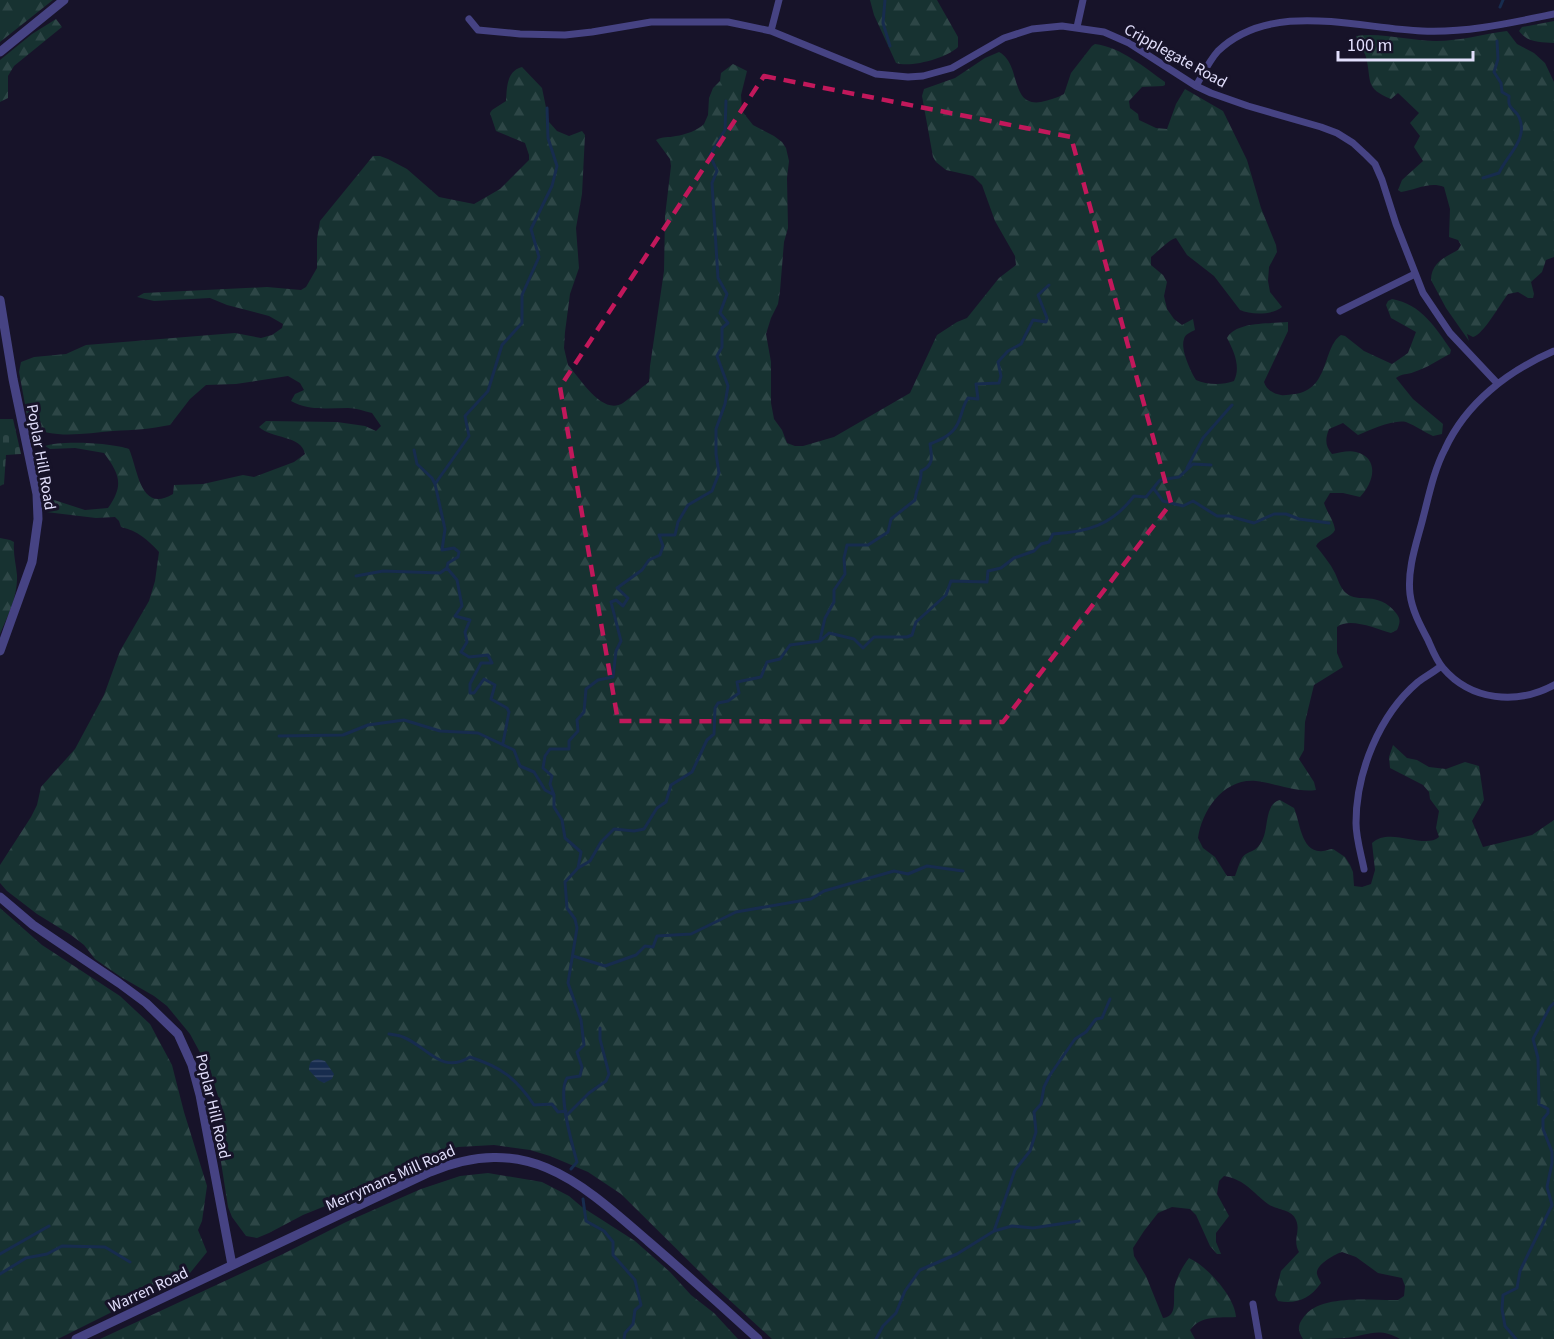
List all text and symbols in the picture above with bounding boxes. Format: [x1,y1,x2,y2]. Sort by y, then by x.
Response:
street label: Cripplegate Road [1120,18,1231,93]
scale bar [1338,24,1473,62]
text: 100 m [1347,33,1392,58]
street label: Poplar Hill Road [21,402,61,512]
street label: Poplar Hill Road [190,1052,236,1161]
street label: Merrymans Mill Road [322,1139,459,1216]
street label: Warren Road [105,1262,192,1318]

